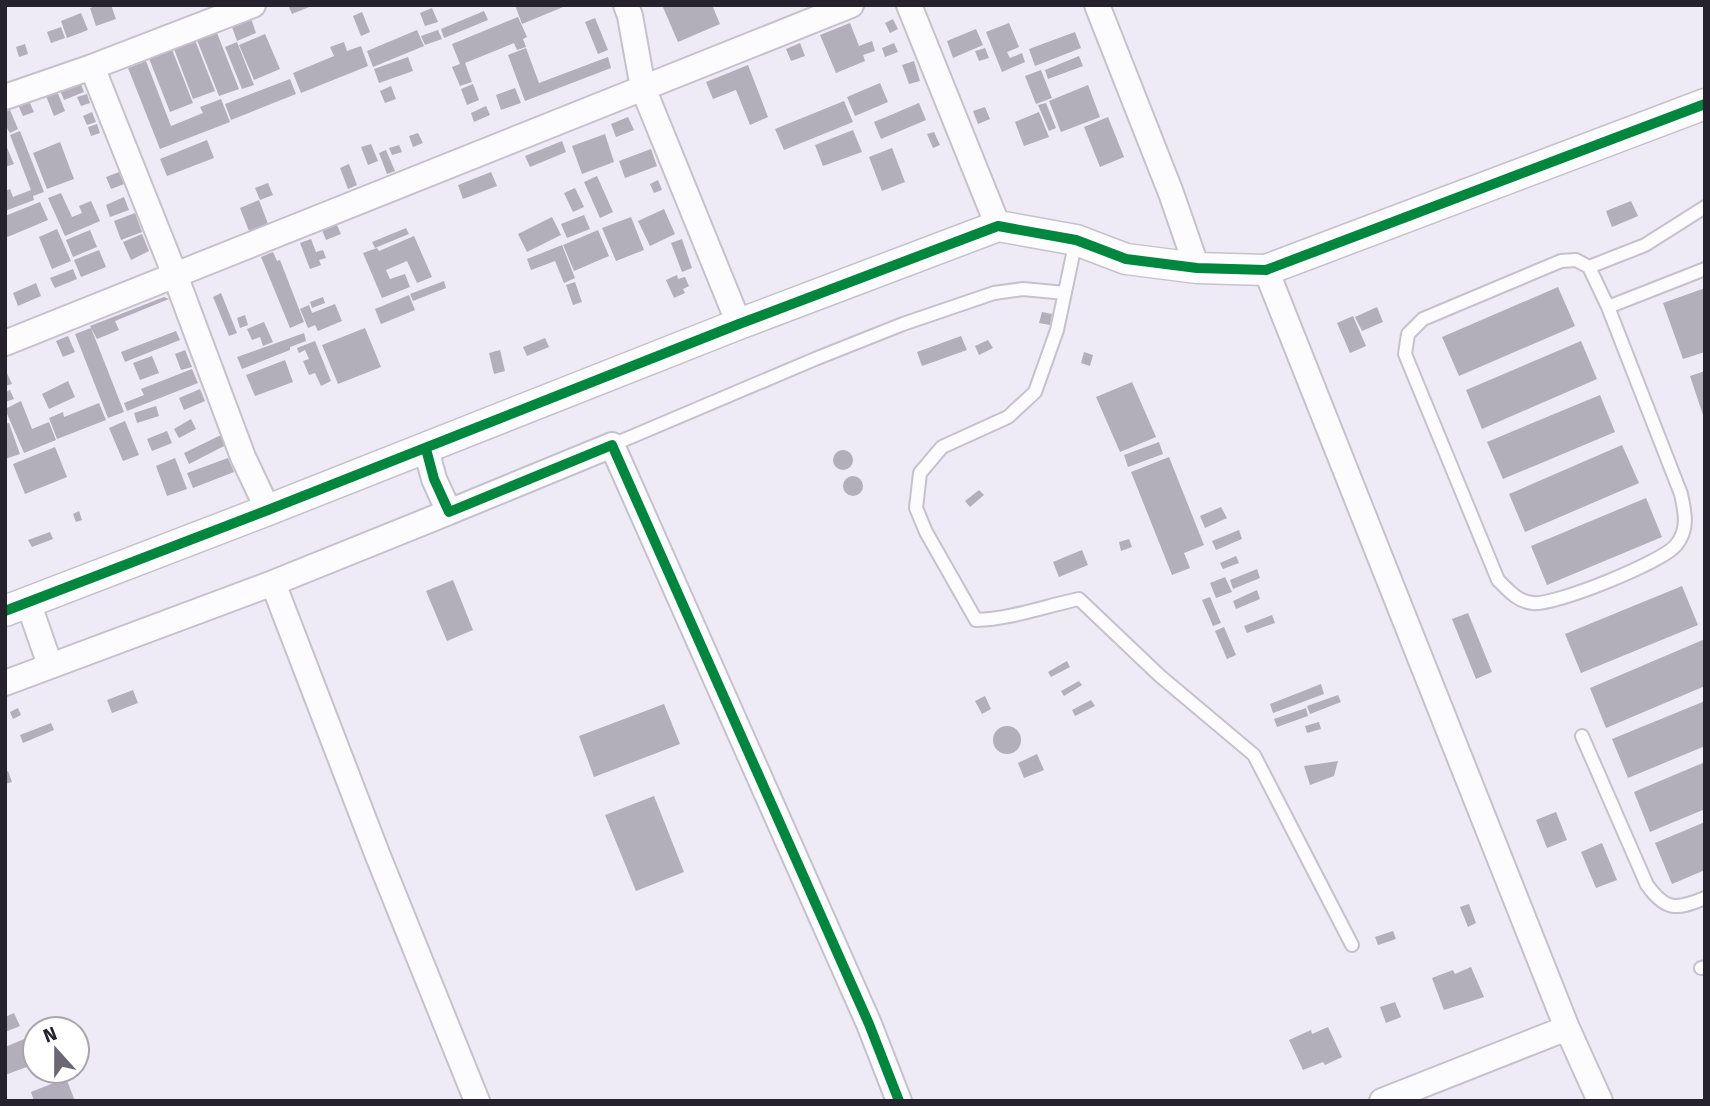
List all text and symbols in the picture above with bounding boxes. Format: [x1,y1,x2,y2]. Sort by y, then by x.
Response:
north arrow [21,1015,91,1085]
text: N [40,1022,60,1048]

